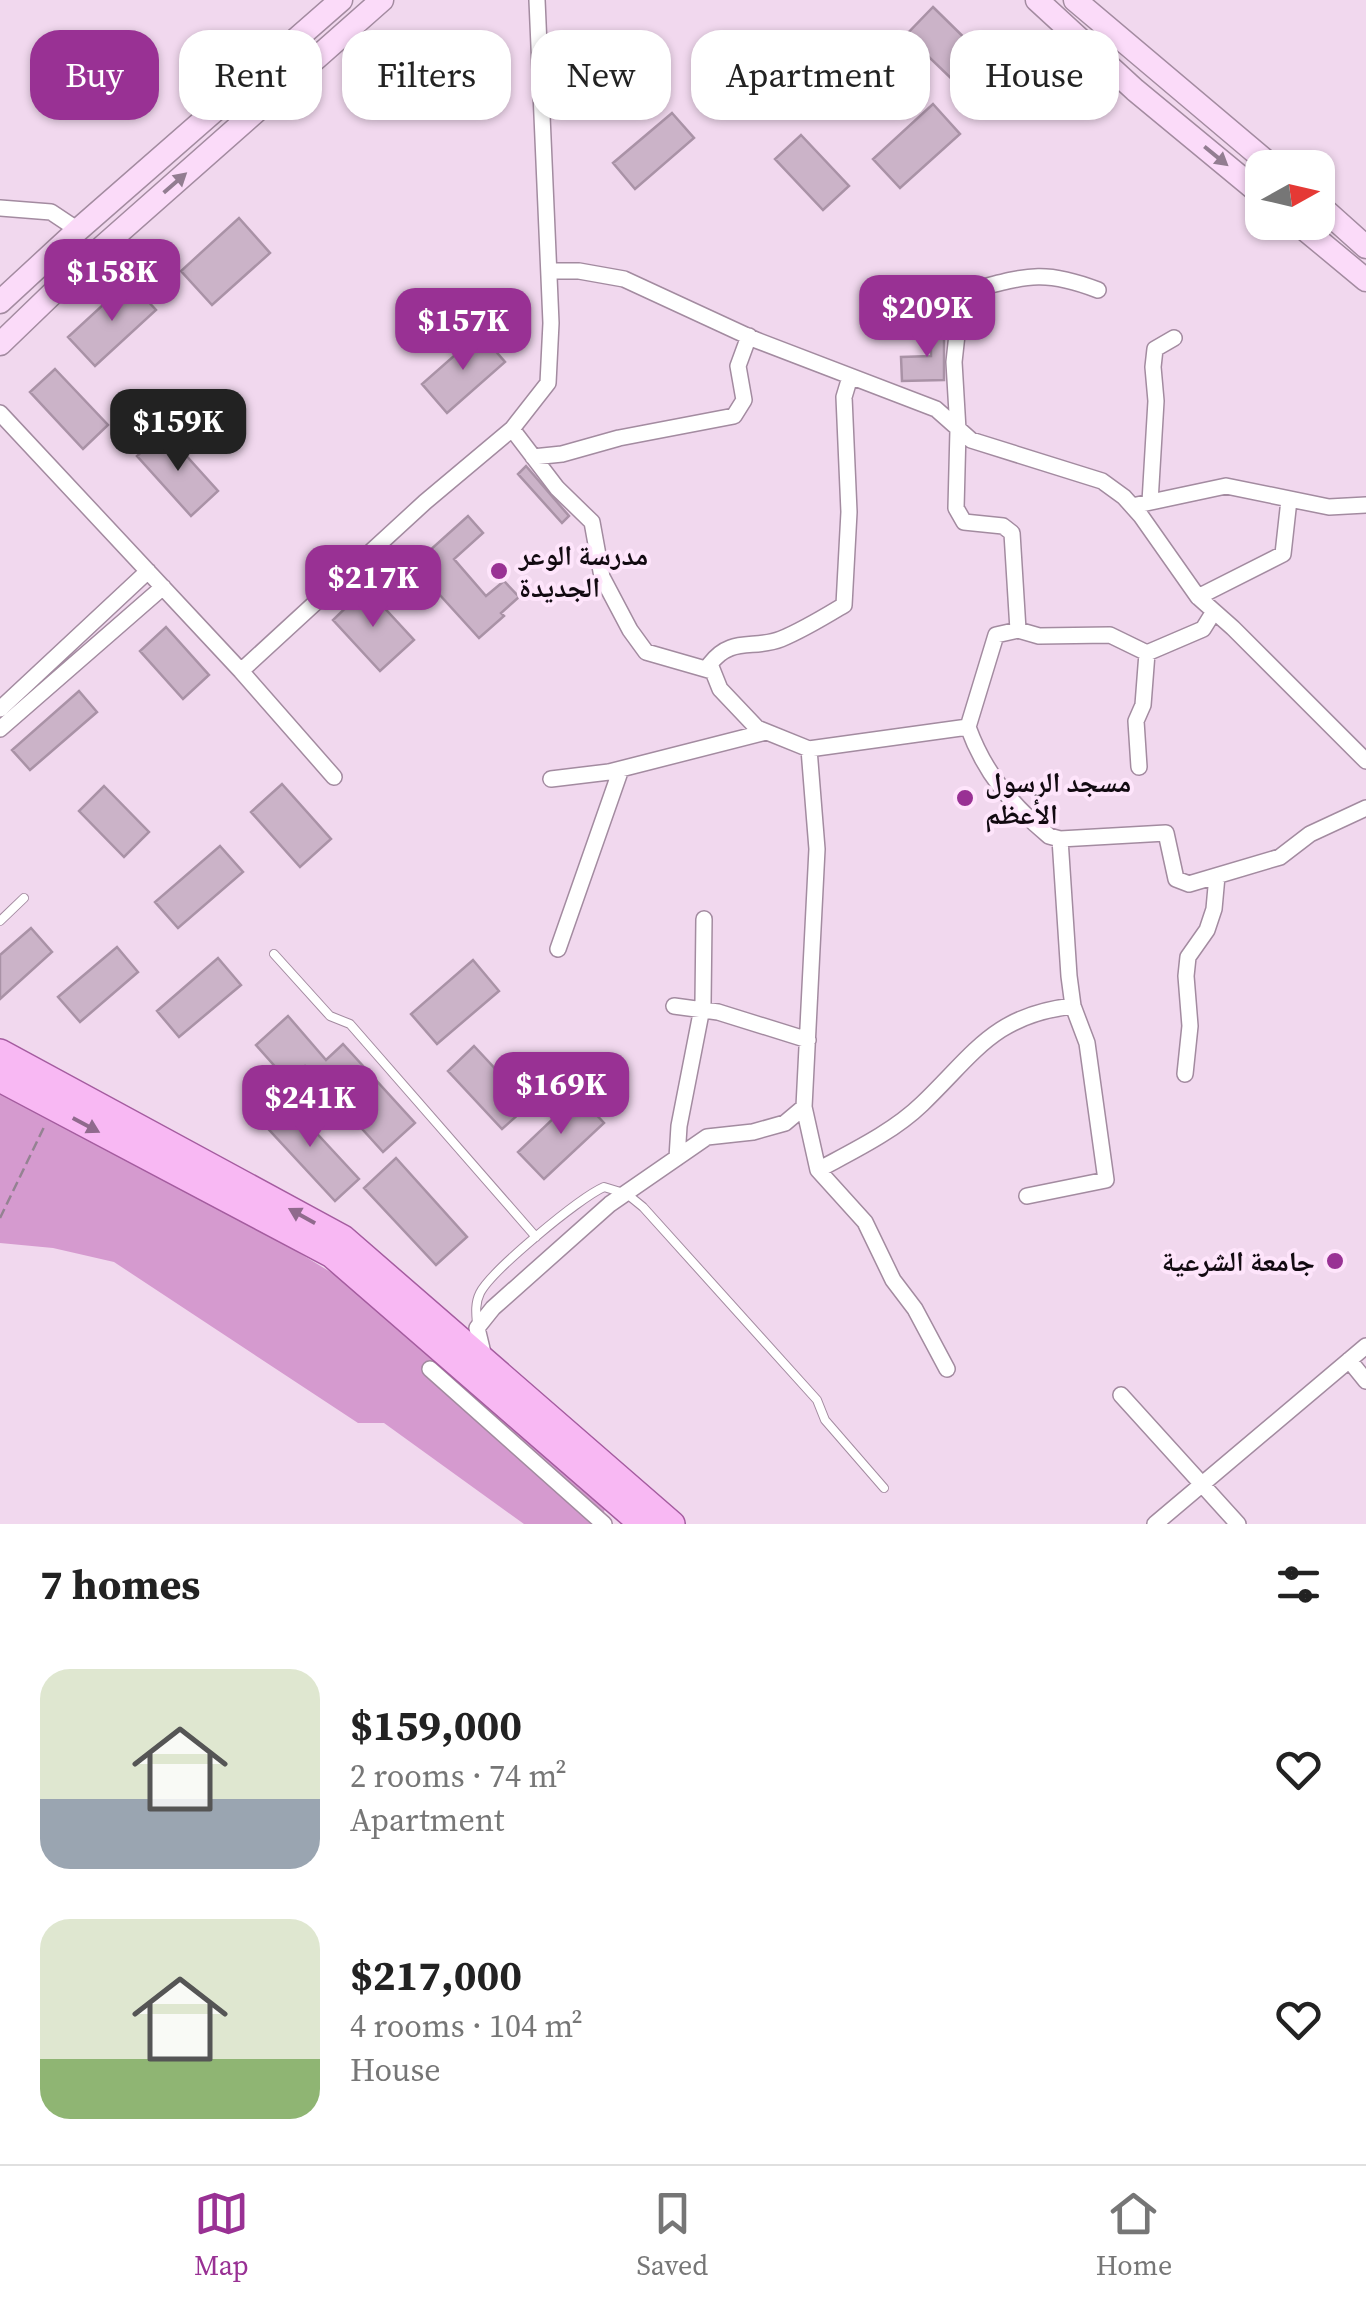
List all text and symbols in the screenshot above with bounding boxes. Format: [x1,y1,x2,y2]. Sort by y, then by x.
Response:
chip: Buy [30,30,159,120]
chip: Rent [179,30,322,120]
chip: Filters [342,30,511,120]
chip: New [531,30,671,120]
chip: Apartment [691,30,930,120]
chip: House [950,30,1119,120]
one-way arrow [1204,145,1229,167]
north arrow [1245,150,1335,240]
map controls [1245,150,1335,240]
one-way arrow [163,172,187,195]
pin: $158K [42,239,182,324]
text: $158K [66,249,158,293]
pin: $209K [857,275,997,360]
text: $209K [881,285,973,329]
pin: $157K [393,288,533,373]
text: $157K [417,298,509,342]
pin: $159K [108,389,248,474]
text: $159K [132,399,224,443]
place label: مدرسة الوعر الجديدة [518,536,648,606]
pin: $217K [303,545,443,630]
text: $217K [327,555,419,599]
marker: مدرسة الوعر الجديدة [488,560,510,582]
place label: مسجد الرسول الأعظم [985,763,1131,833]
marker: مسجد الرسول الأعظم [954,787,976,809]
pin: $169K [491,1052,631,1137]
text: $169K [515,1062,607,1106]
pin: $241K [240,1065,380,1150]
text: $241K [264,1075,356,1119]
one-way arrow [71,1116,100,1133]
one-way arrow [288,1207,316,1225]
place label: جامعة الشرعية [1162,1242,1315,1280]
marker: جامعة الشرعية [1324,1250,1346,1272]
text: 7 homes [40,1555,200,1613]
icon: filters [1271,1557,1326,1612]
text: $159,000 [350,1696,522,1754]
icon: home [120,1709,240,1829]
icon: heart [1271,1742,1326,1797]
text: 2 rooms · 74 m² [350,1754,567,1798]
text: Apartment [350,1798,504,1842]
text: $217,000 [350,1946,522,2004]
icon: home [120,1959,240,2079]
icon: heart [1271,1992,1326,2047]
text: 4 rooms · 104 m² [350,2004,583,2048]
text: House [350,2048,441,2092]
tab: Map [194,2186,249,2284]
tab: Saved [636,2186,708,2284]
tab: Home [1096,2186,1172,2284]

